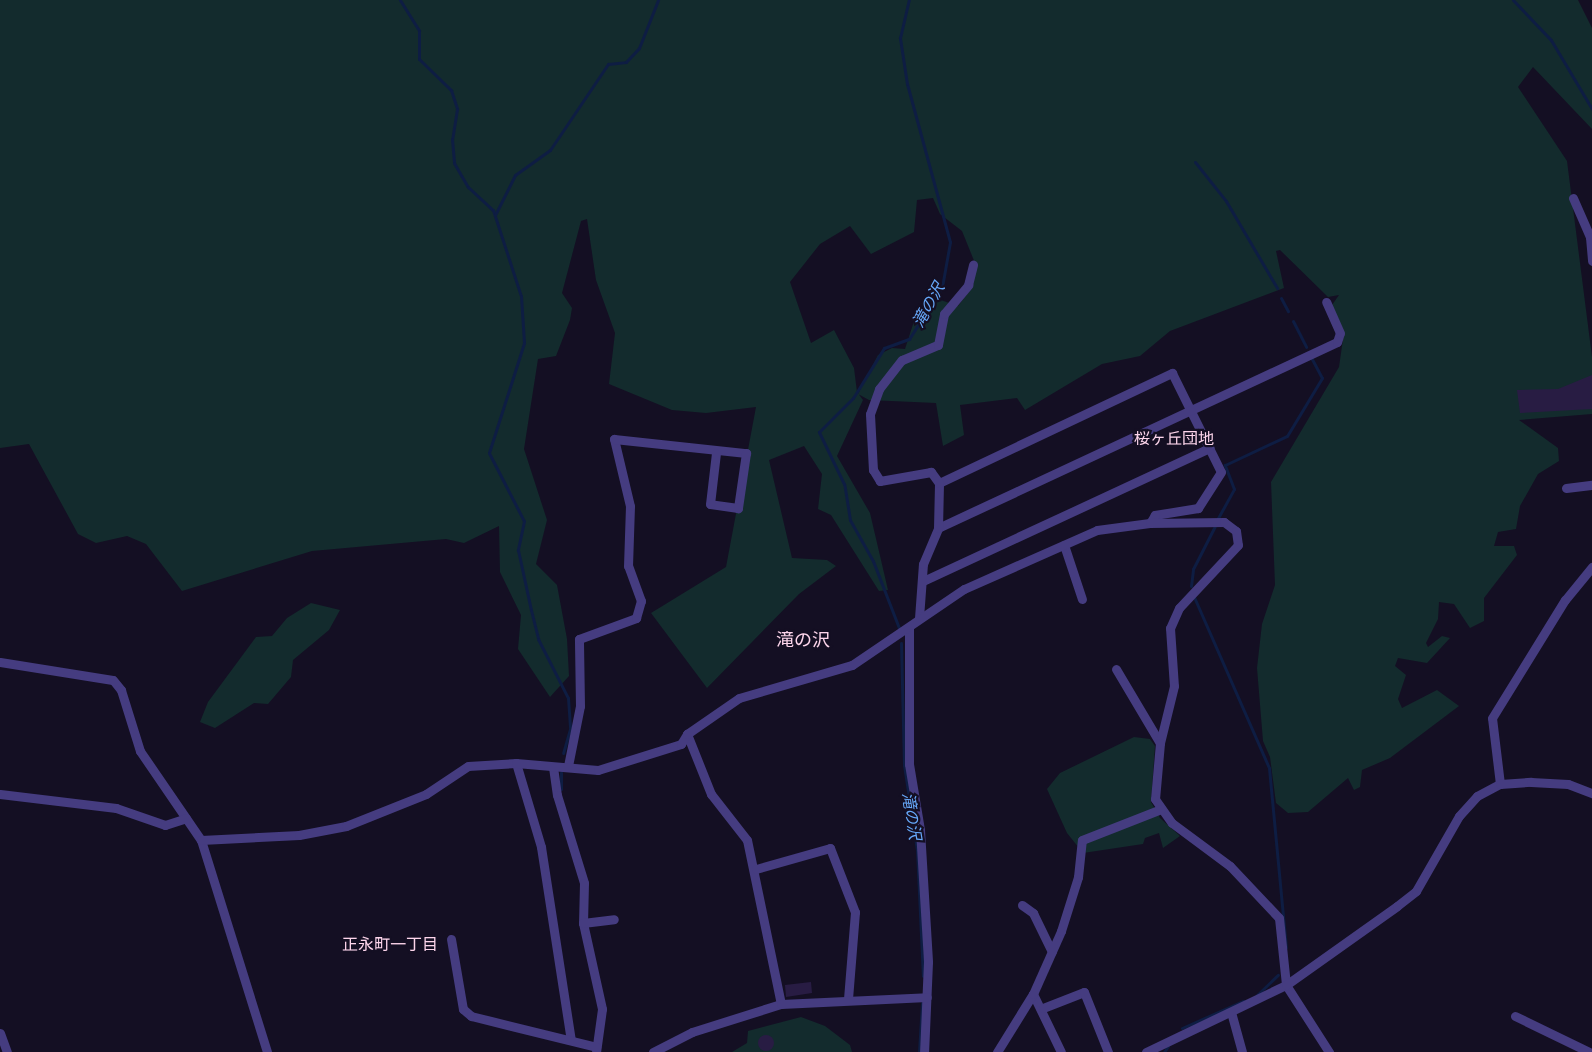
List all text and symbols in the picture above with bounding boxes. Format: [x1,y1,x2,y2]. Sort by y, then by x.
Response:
water label: 滝の沢 [908,279,948,331]
district label: 桜ヶ丘団地 [1134,428,1214,448]
district label: 滝の沢 [776,628,830,650]
water label: 滝の沢 [899,791,925,841]
district label: 正永町一丁目 [342,934,438,954]

